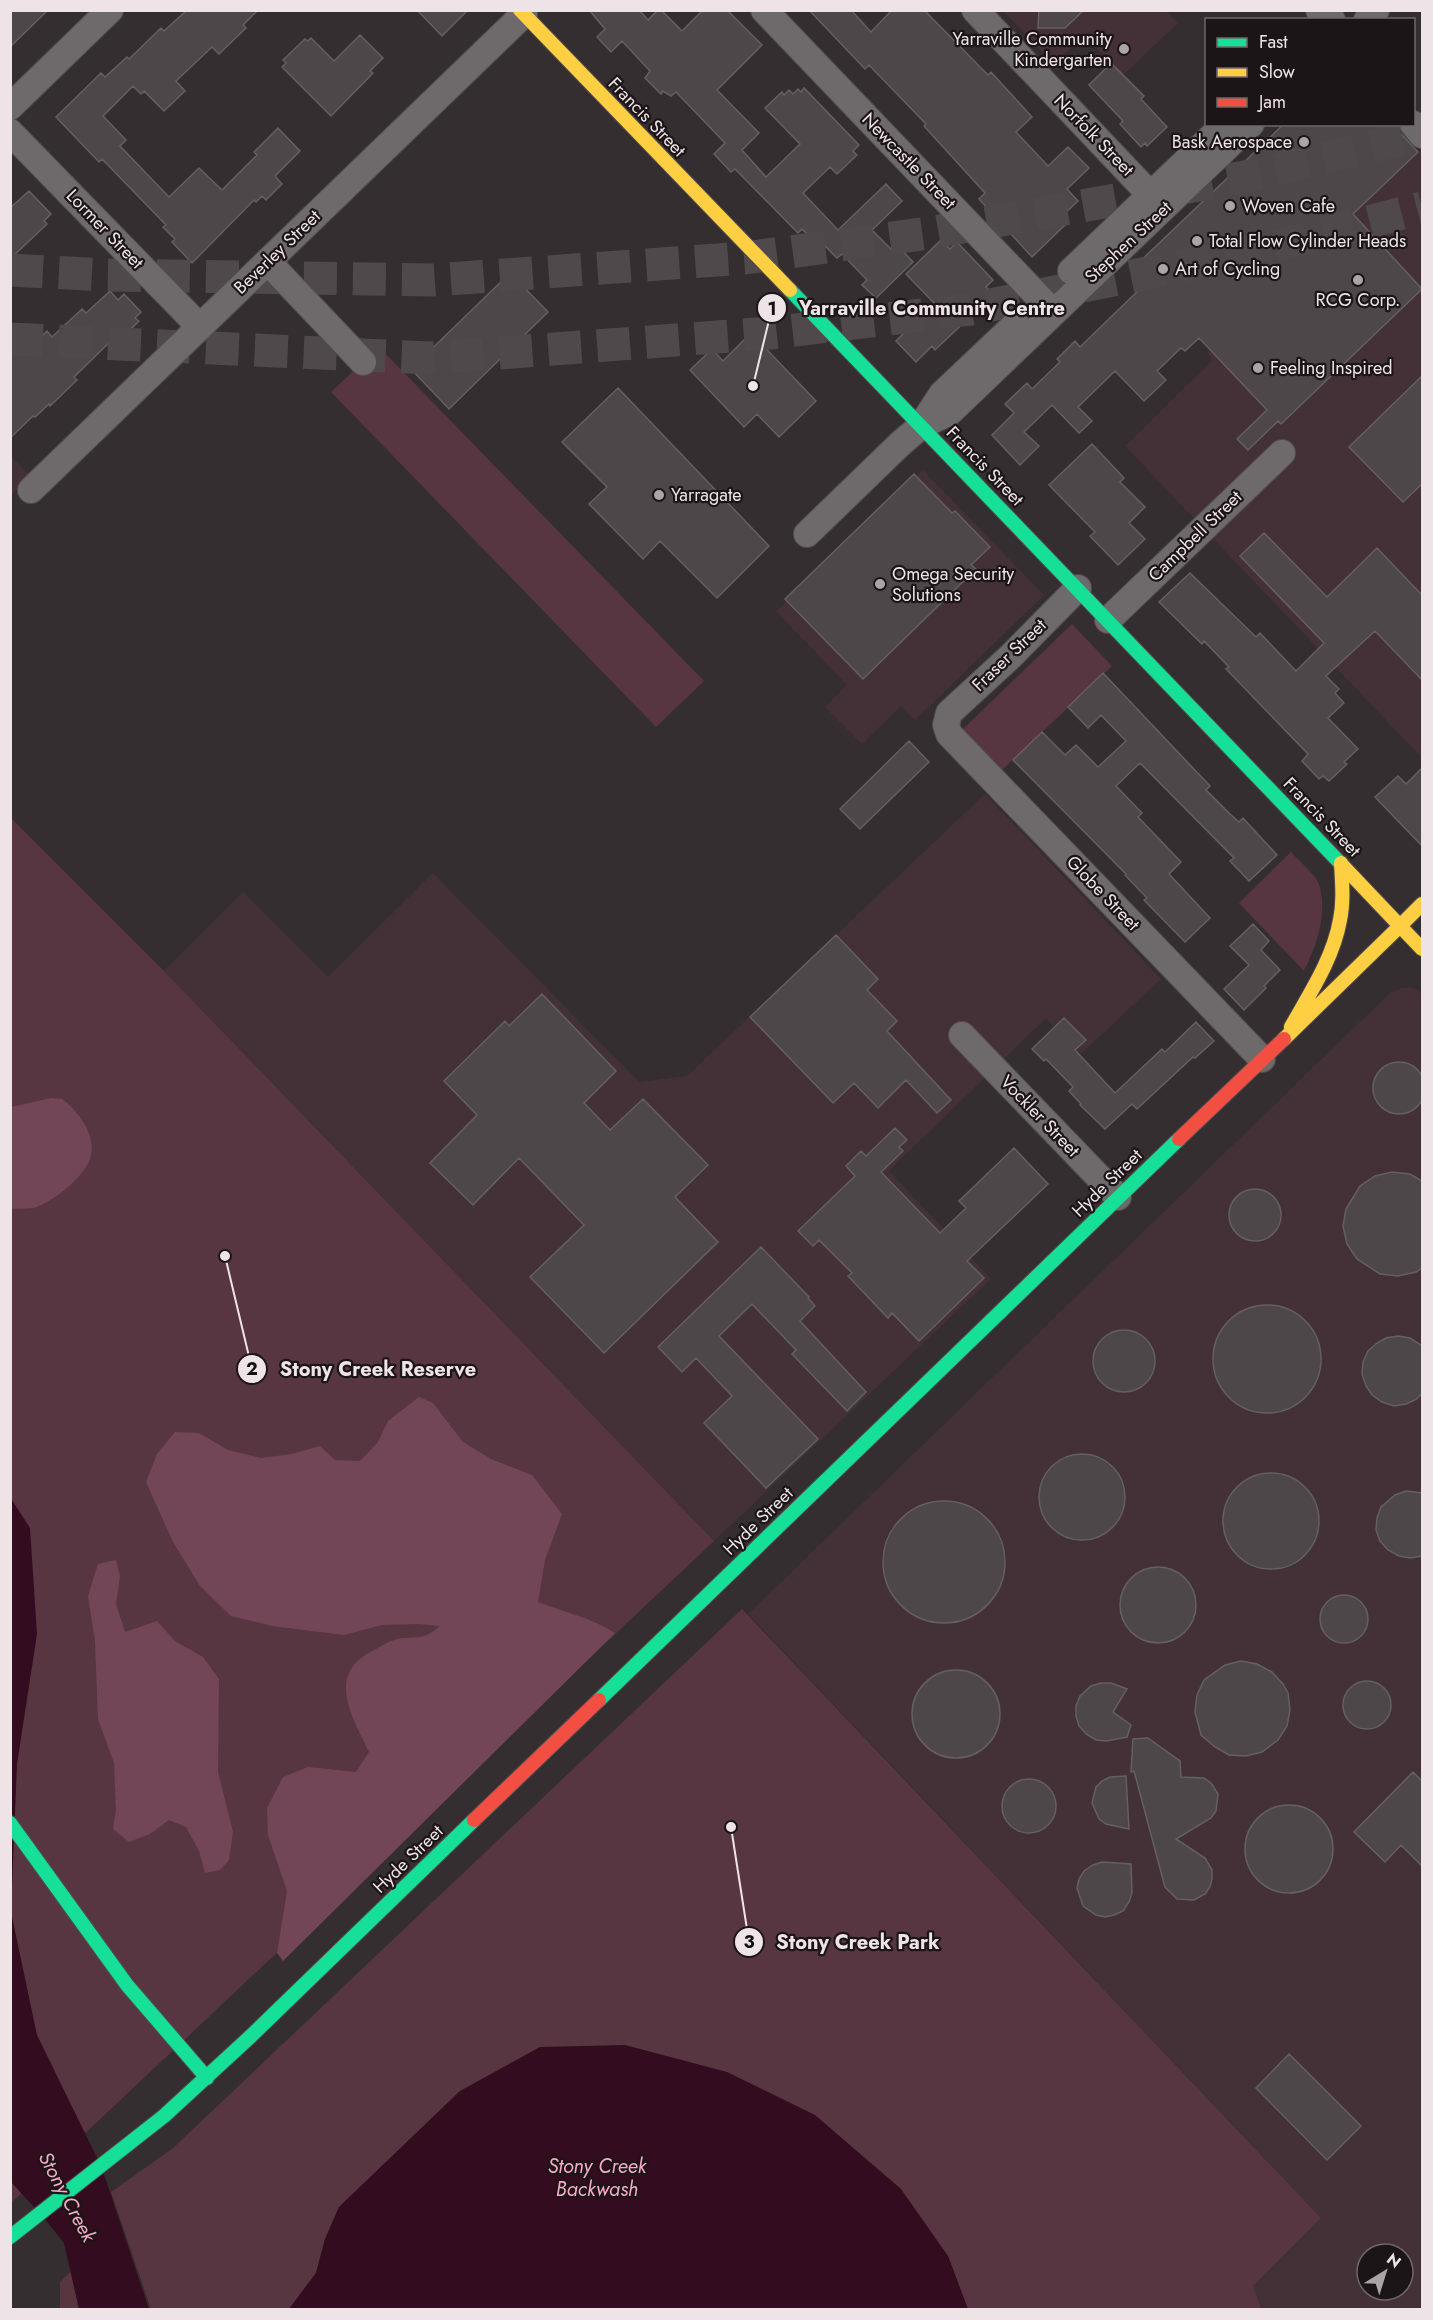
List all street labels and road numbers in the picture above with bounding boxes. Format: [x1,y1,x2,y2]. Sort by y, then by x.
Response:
street label: Francis Street [602,71,692,163]
street label: Norfolk Street [1048,88,1140,182]
street label: Newcastle Street [856,107,962,216]
street label: Lormer Street [60,183,150,275]
street label: Stephen Street [1079,194,1178,289]
street label: Beverley Street [228,203,327,300]
street label: Francis Street [940,420,1030,512]
street label: Campbell Street [1142,484,1248,588]
street label: Fraser Street [966,612,1053,697]
street label: Francis Street [1277,771,1367,863]
street label: Globe Street [1060,850,1146,937]
street label: Vockler Street [994,1069,1086,1163]
street label: Hyde Street [1066,1142,1148,1223]
street label: Hyde Street [717,1480,799,1561]
street label: Hyde Street [367,1818,449,1899]

